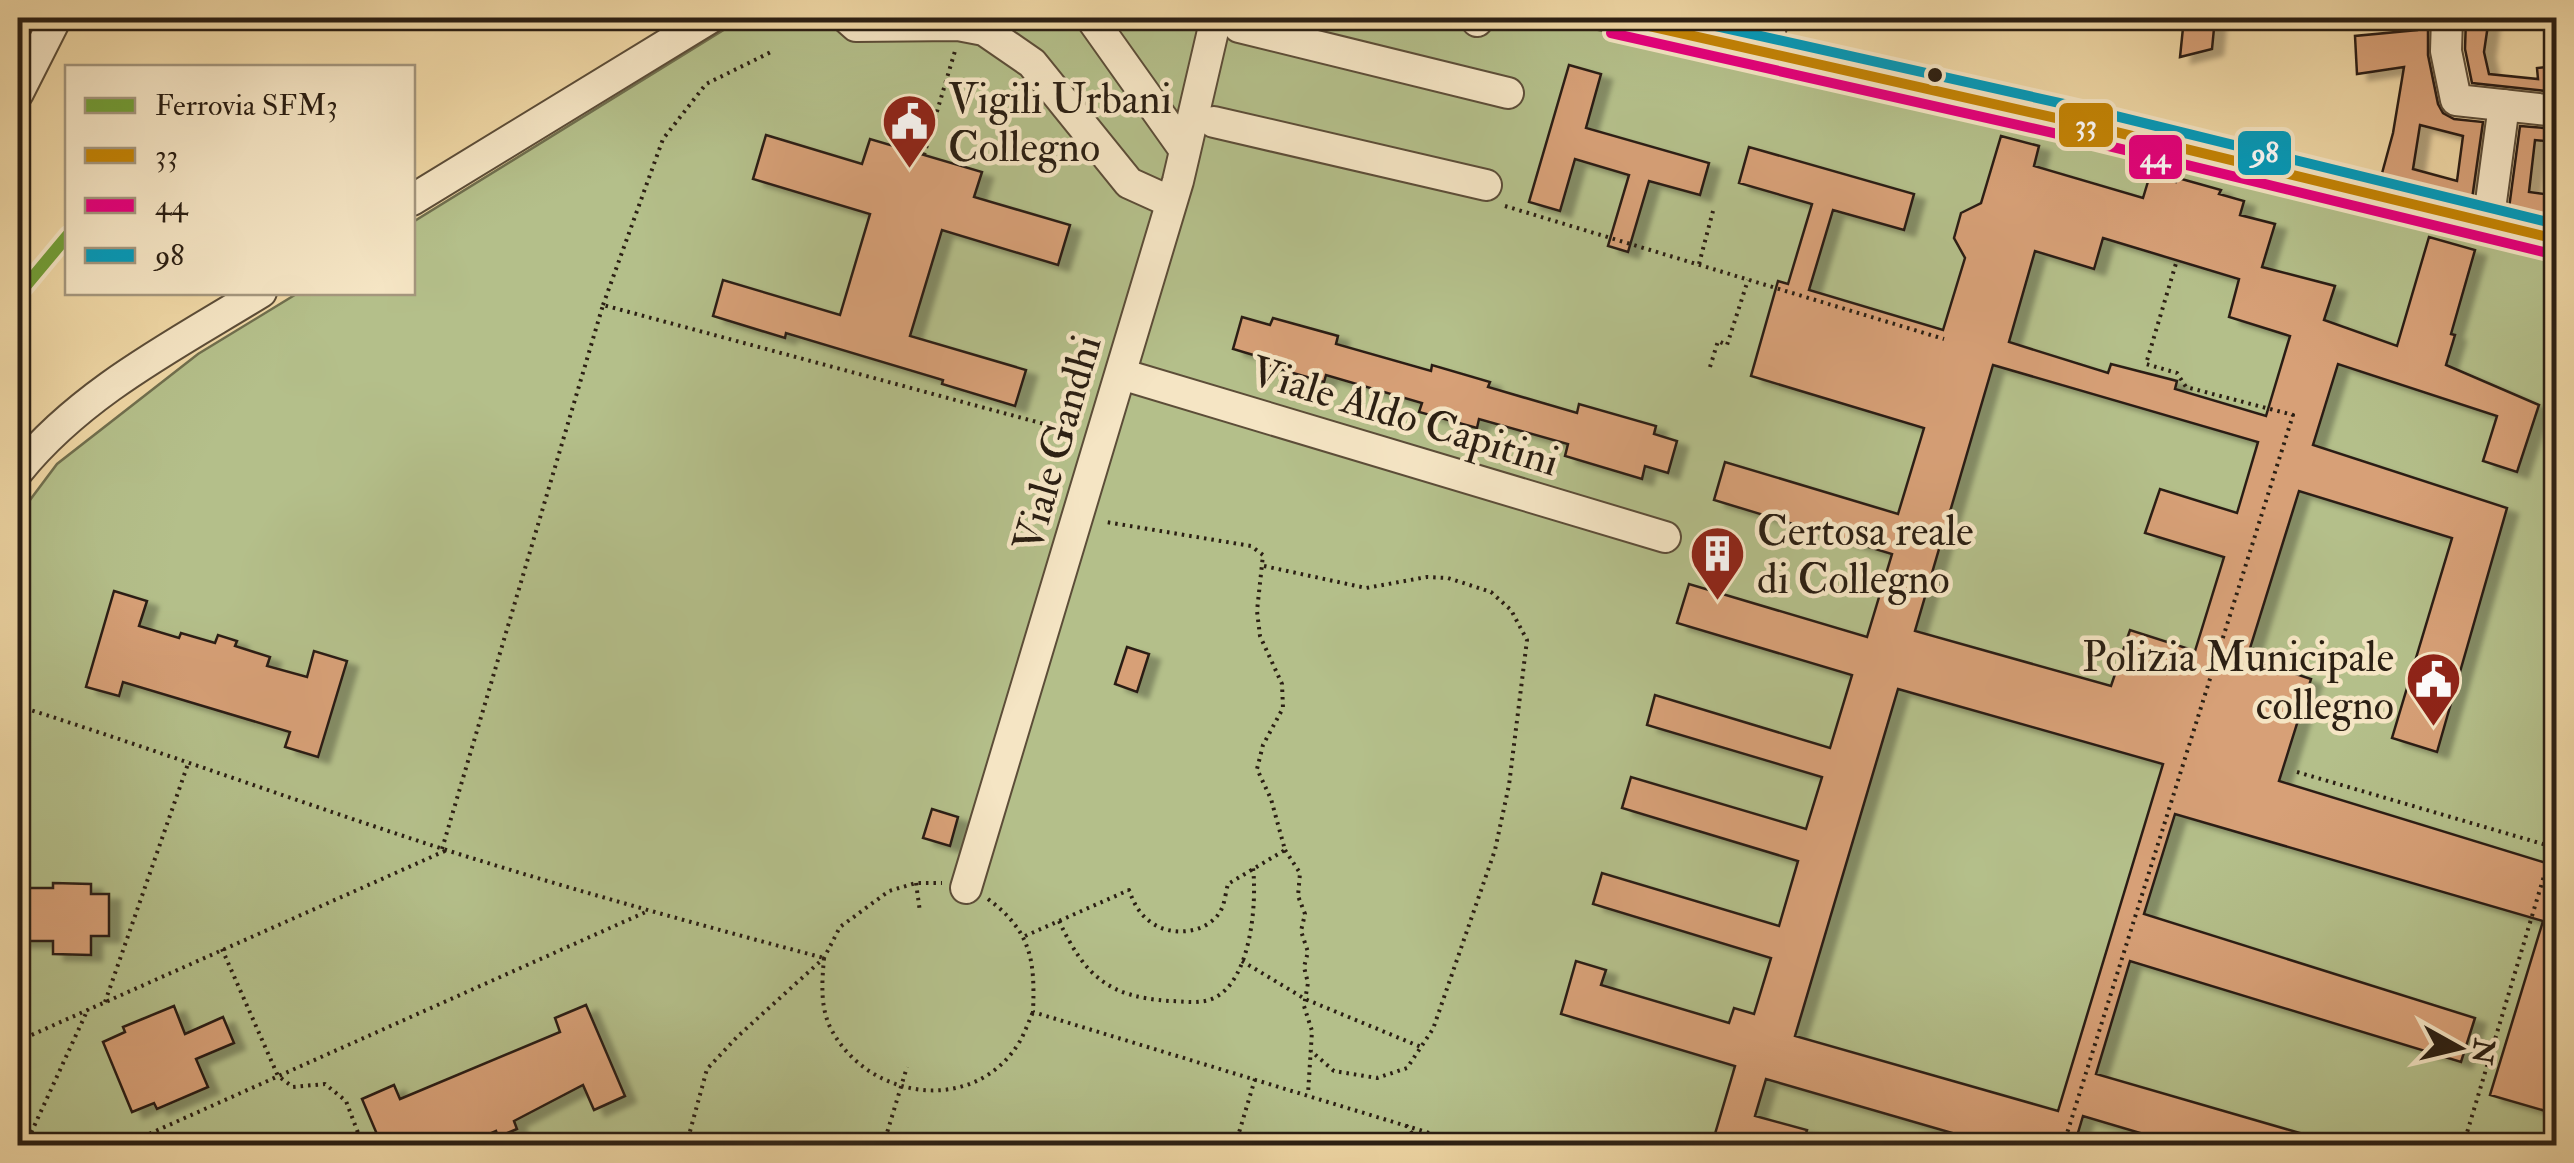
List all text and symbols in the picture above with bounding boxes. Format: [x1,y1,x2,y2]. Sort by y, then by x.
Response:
legend [65,65,415,295]
unlabelled marker [1925,65,1945,85]
place label: Vigili Urbani Collegno [948,74,1172,174]
text: Ferrovia SFM3 [155,87,338,124]
public building icon: Vigili Urbani Collegno [879,92,939,171]
line badge: 33 [2057,101,2115,149]
text: 33 [2075,108,2097,143]
line badge: 98 [2236,129,2293,177]
line badge: 44 [2127,133,2184,181]
text: 98 [2248,136,2279,171]
text: 33 [155,137,178,174]
text: 44 [2139,141,2172,176]
text: 44 [155,187,189,224]
text: 98 [153,237,184,274]
street label: Viale Gandhi [1002,329,1114,558]
street label: Viale Aldo Capitini [1244,345,1565,488]
place label: Certosa reale di Collegno [1757,506,1974,606]
building icon: Certosa reale di Collegno [1688,524,1748,603]
place label: Polizia Municipale collegno [2082,632,2394,732]
public building icon: Polizia Municipale collegno [2403,650,2463,729]
north arrow [2409,998,2509,1098]
text: N [2463,1035,2501,1067]

